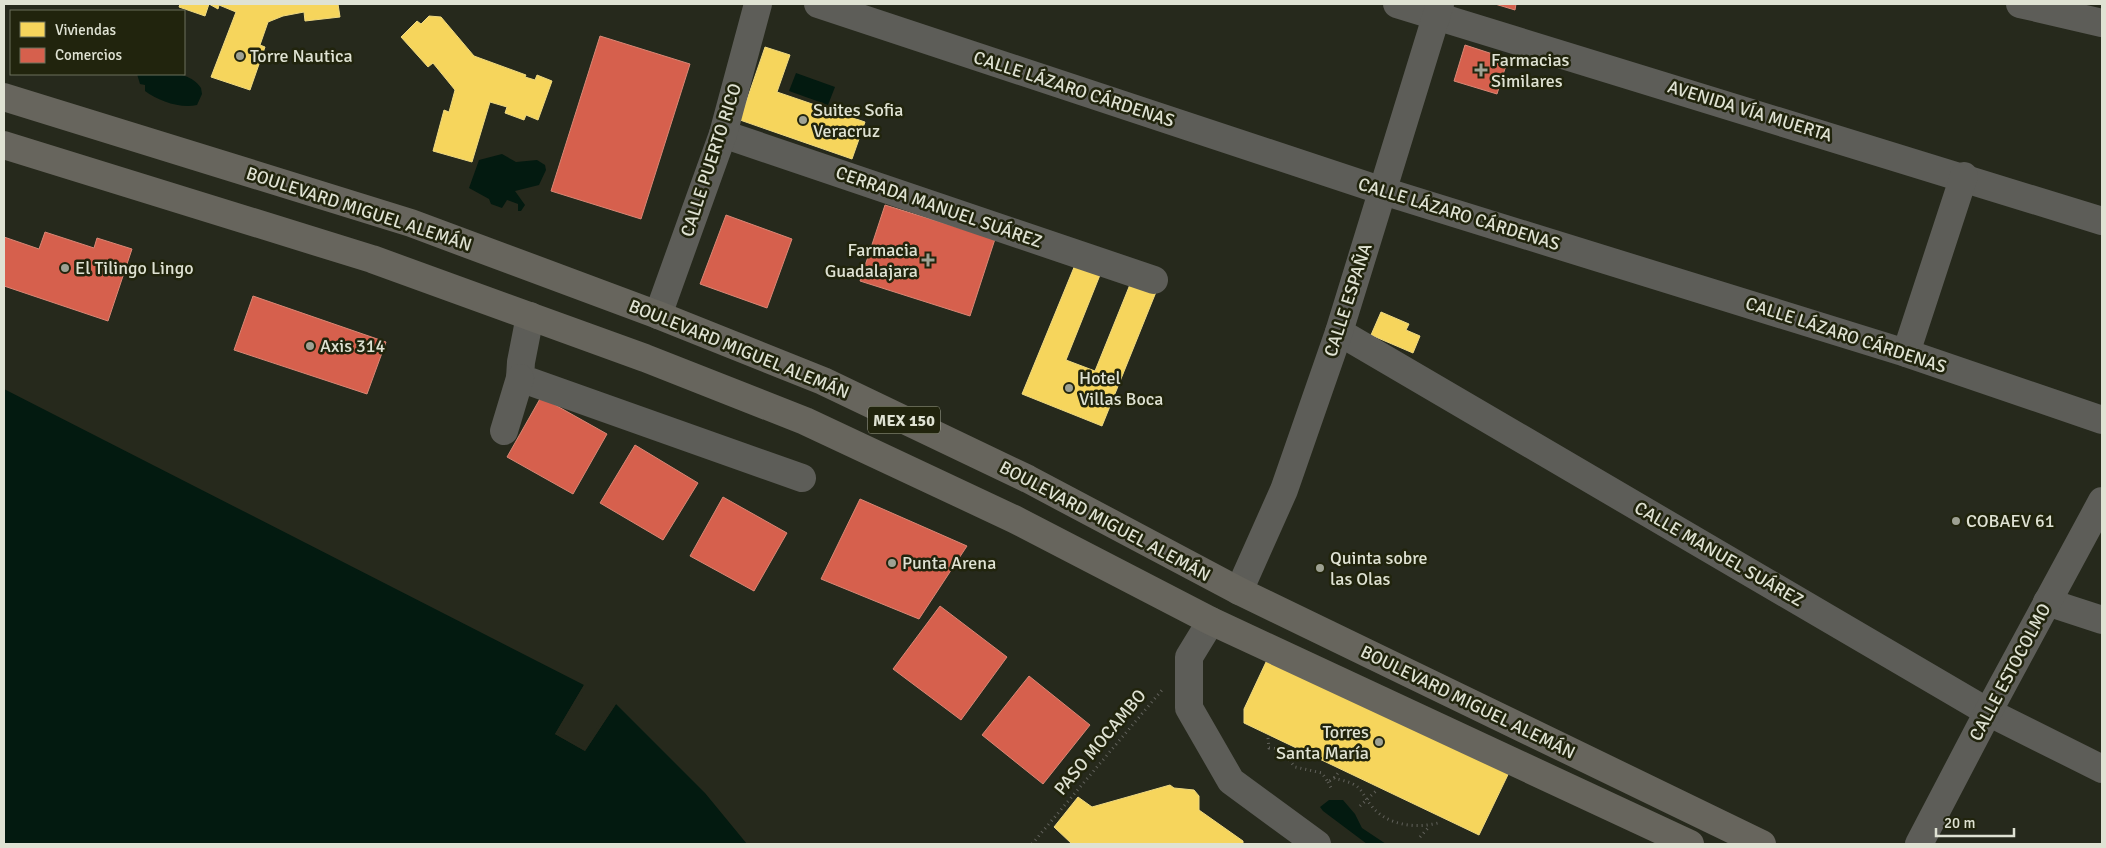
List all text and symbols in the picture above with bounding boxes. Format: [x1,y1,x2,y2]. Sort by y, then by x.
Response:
legend [10,10,185,75]
text: Viviendas [55,21,116,39]
place label: Torre Nautica [250,45,353,67]
text: Comercios [55,46,123,64]
street label: CALLE LÁZARO CÁRDENAS [971,46,1177,132]
place label: Farmacias Similares [1491,49,1570,92]
marker: Torre Nautica [234,50,246,62]
marker: Farmacias Similares [1475,64,1487,76]
street label: AVENIDA VÍA MUERTA [1665,75,1835,147]
street label: CALLE PUERTO RICO [676,80,746,240]
place label: Suites Sofia Veracruz [813,99,903,142]
marker: Suites Sofia Veracruz [797,114,809,126]
street label: CERRADA MANUEL SUÁREZ [833,161,1045,253]
street label: BOULEVARD MIGUEL ALEMÁN [243,162,475,256]
street label: CALLE LÁZARO CÁRDENAS [1355,173,1563,255]
place label: Farmacia Guadalajara [825,239,918,282]
street label: CALLE ESPAÑA [1319,240,1377,360]
marker: Farmacia Guadalajara [922,254,934,266]
place label: El Tilingo Lingo [75,257,194,279]
marker: El Tilingo Lingo [59,262,71,274]
street label: CALLE LÁZARO CÁRDENAS [1743,292,1949,378]
street label: BOULEVARD MIGUEL ALEMÁN [626,295,852,403]
place label: Axis 314 [320,335,386,357]
marker: Axis 314 [304,340,316,352]
place label: Hotel Villas Boca [1079,367,1163,410]
marker: Hotel Villas Boca [1063,382,1075,394]
road number: MEX 150 [868,406,940,434]
street label: BOULEVARD MIGUEL ALEMÁN [996,456,1214,586]
street label: CALLE MANUEL SUÁREZ [1631,497,1807,611]
place label: COBAEV 61 [1966,510,2054,532]
marker: COBAEV 61 [1950,515,1962,527]
place label: Quinta sobre las Olas [1330,547,1428,590]
place label: Punta Arena [902,552,996,574]
marker: Punta Arena [886,557,898,569]
marker: Quinta sobre las Olas [1314,562,1326,574]
street label: CALLE ESTOCOLMO [1964,599,2056,745]
street label: BOULEVARD MIGUEL ALEMÁN [1357,640,1579,764]
street label: PASO MOCAMBO [1049,685,1151,799]
place label: Torres Santa María [1276,721,1369,764]
marker: Torres Santa María [1373,736,1385,748]
scale bar [1936,806,2014,838]
text: 20 m [1944,814,1975,832]

